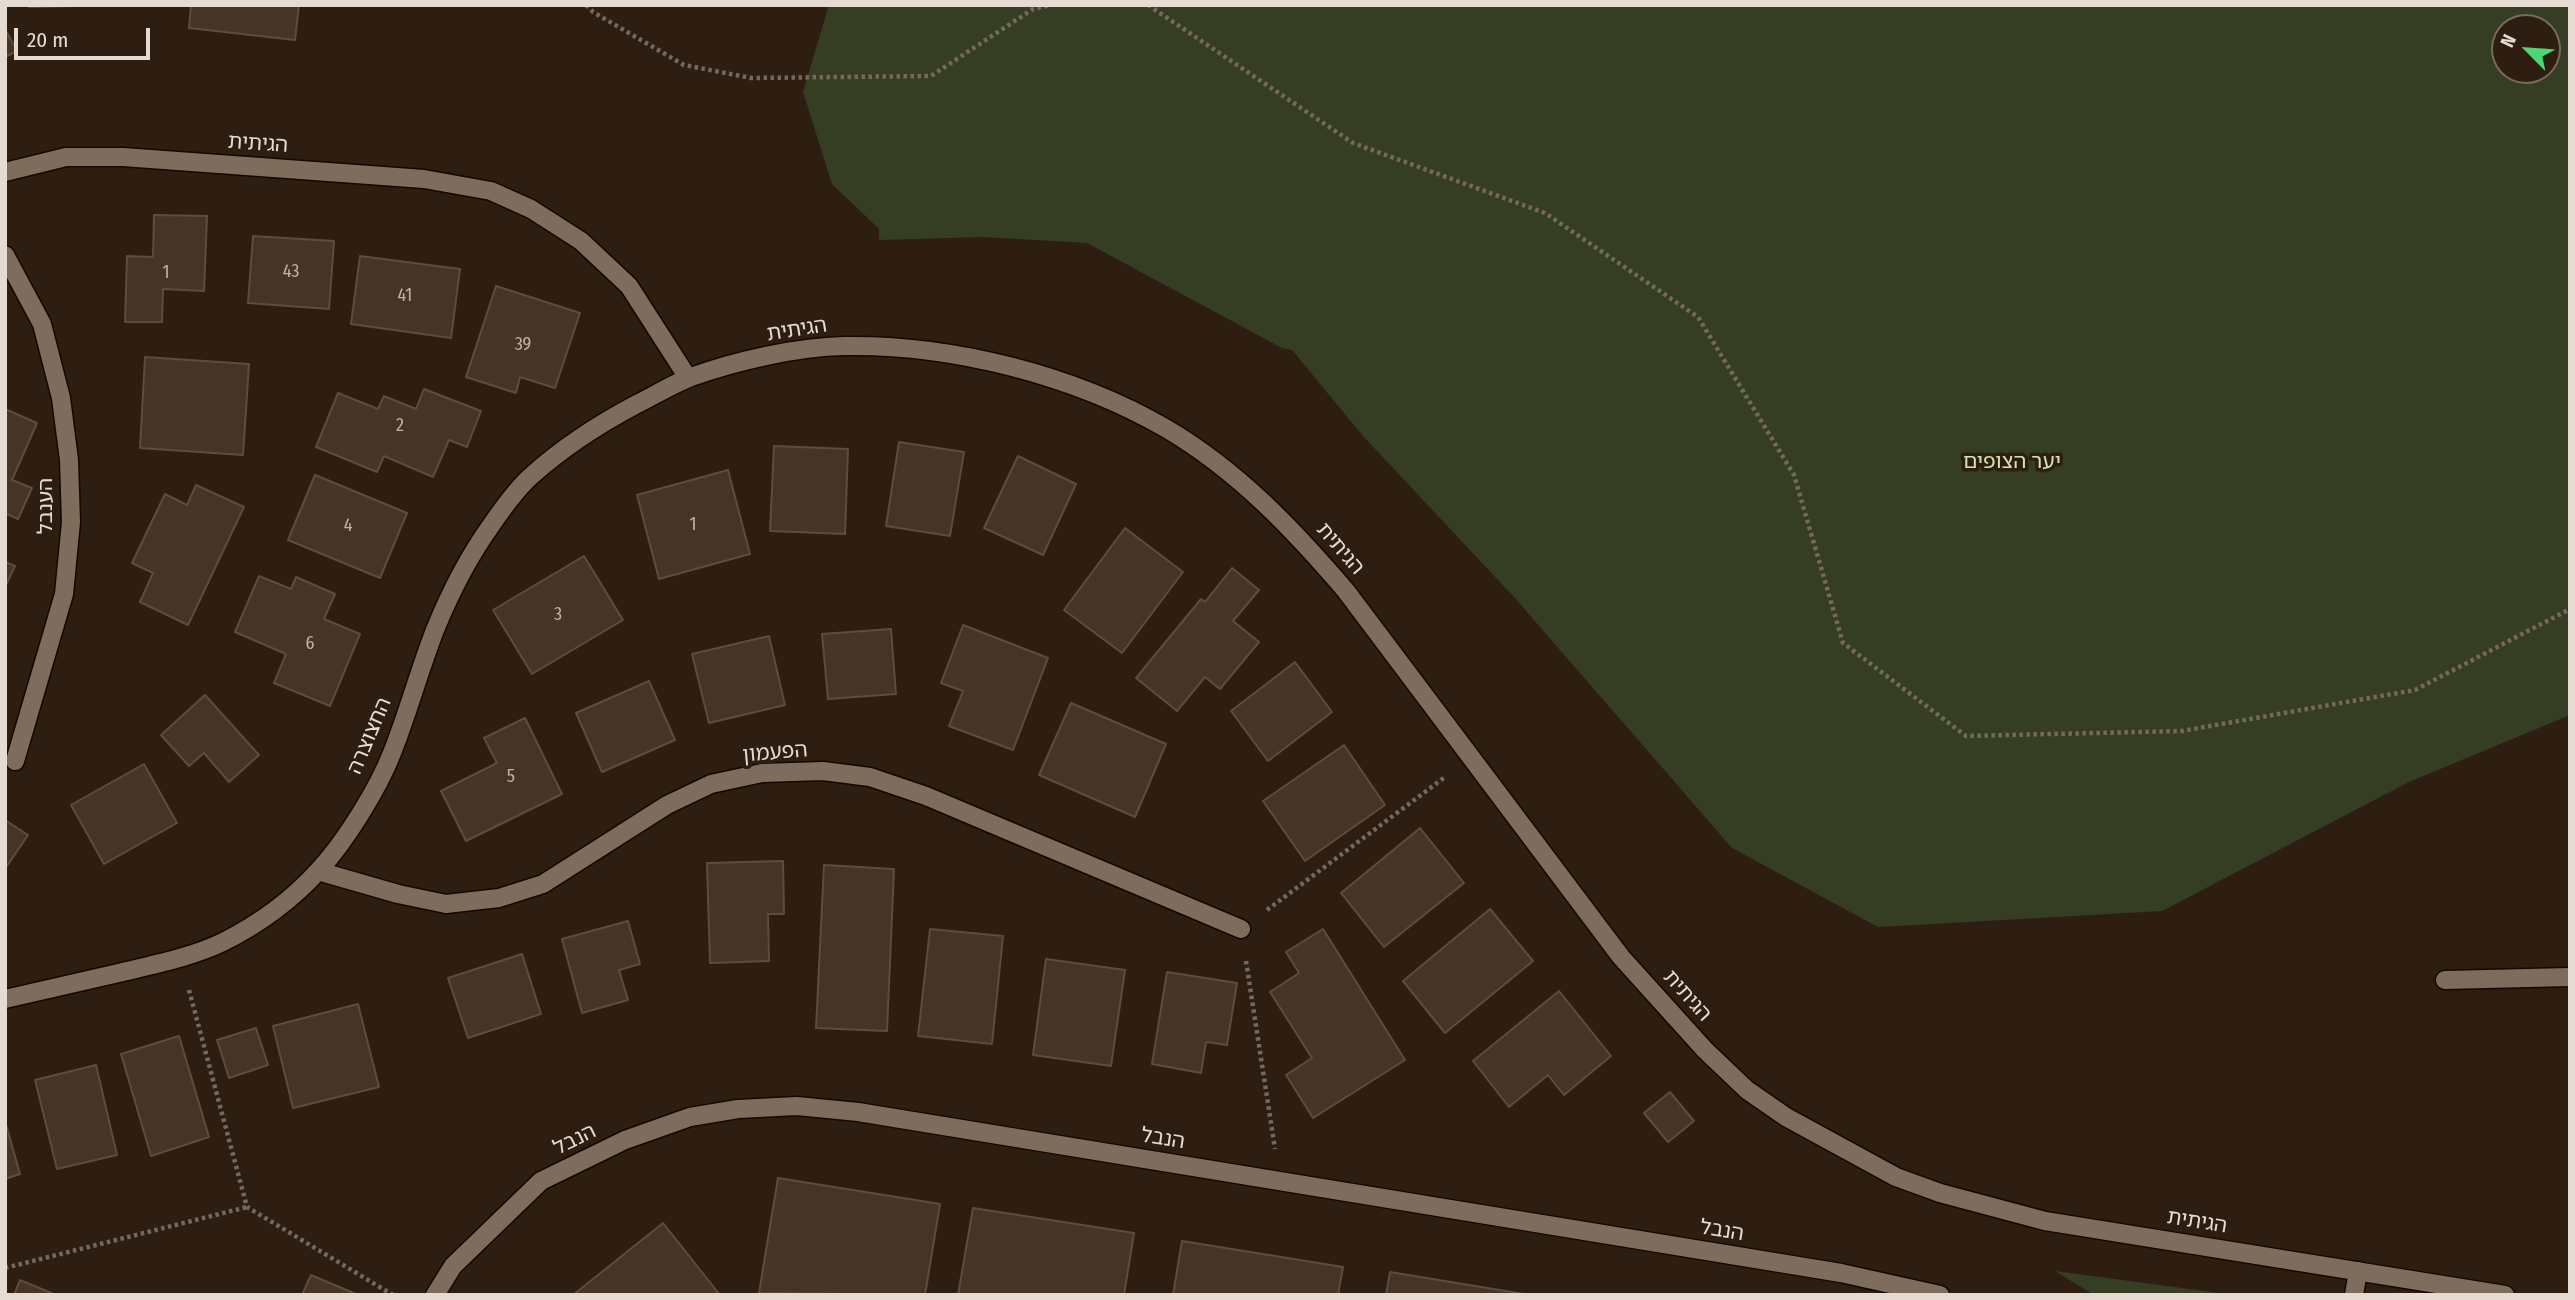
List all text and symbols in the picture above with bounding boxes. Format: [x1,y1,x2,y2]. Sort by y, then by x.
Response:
scale bar [18,14,154,58]
north arrow [2491,14,2561,84]
text: 20 m [27,27,68,53]
text: N [2495,31,2521,51]
street label: הגיתית [227,129,289,159]
house number: 43 [283,261,299,283]
house number: 1 [162,262,170,284]
house number: 41 [398,285,412,307]
street label: הגיתית [765,313,829,347]
house number: 39 [515,334,531,356]
house number: 2 [396,415,404,437]
park label: יער הצופים [1963,449,2061,475]
street label: הענבל [33,478,59,534]
house number: 1 [689,514,697,536]
house number: 4 [344,515,352,537]
street label: הגיתית [1311,518,1369,580]
house number: 3 [554,604,562,626]
house number: 6 [306,633,314,655]
street label: החצוצרה [343,694,397,778]
street label: הפעמון [741,738,809,768]
house number: 5 [507,766,515,788]
street label: הגיתית [1657,965,1717,1027]
street label: הנבל [550,1119,600,1161]
street label: הנבל [1139,1123,1187,1155]
street label: הגיתית [2165,1205,2229,1239]
street label: הנבל [1698,1215,1746,1247]

